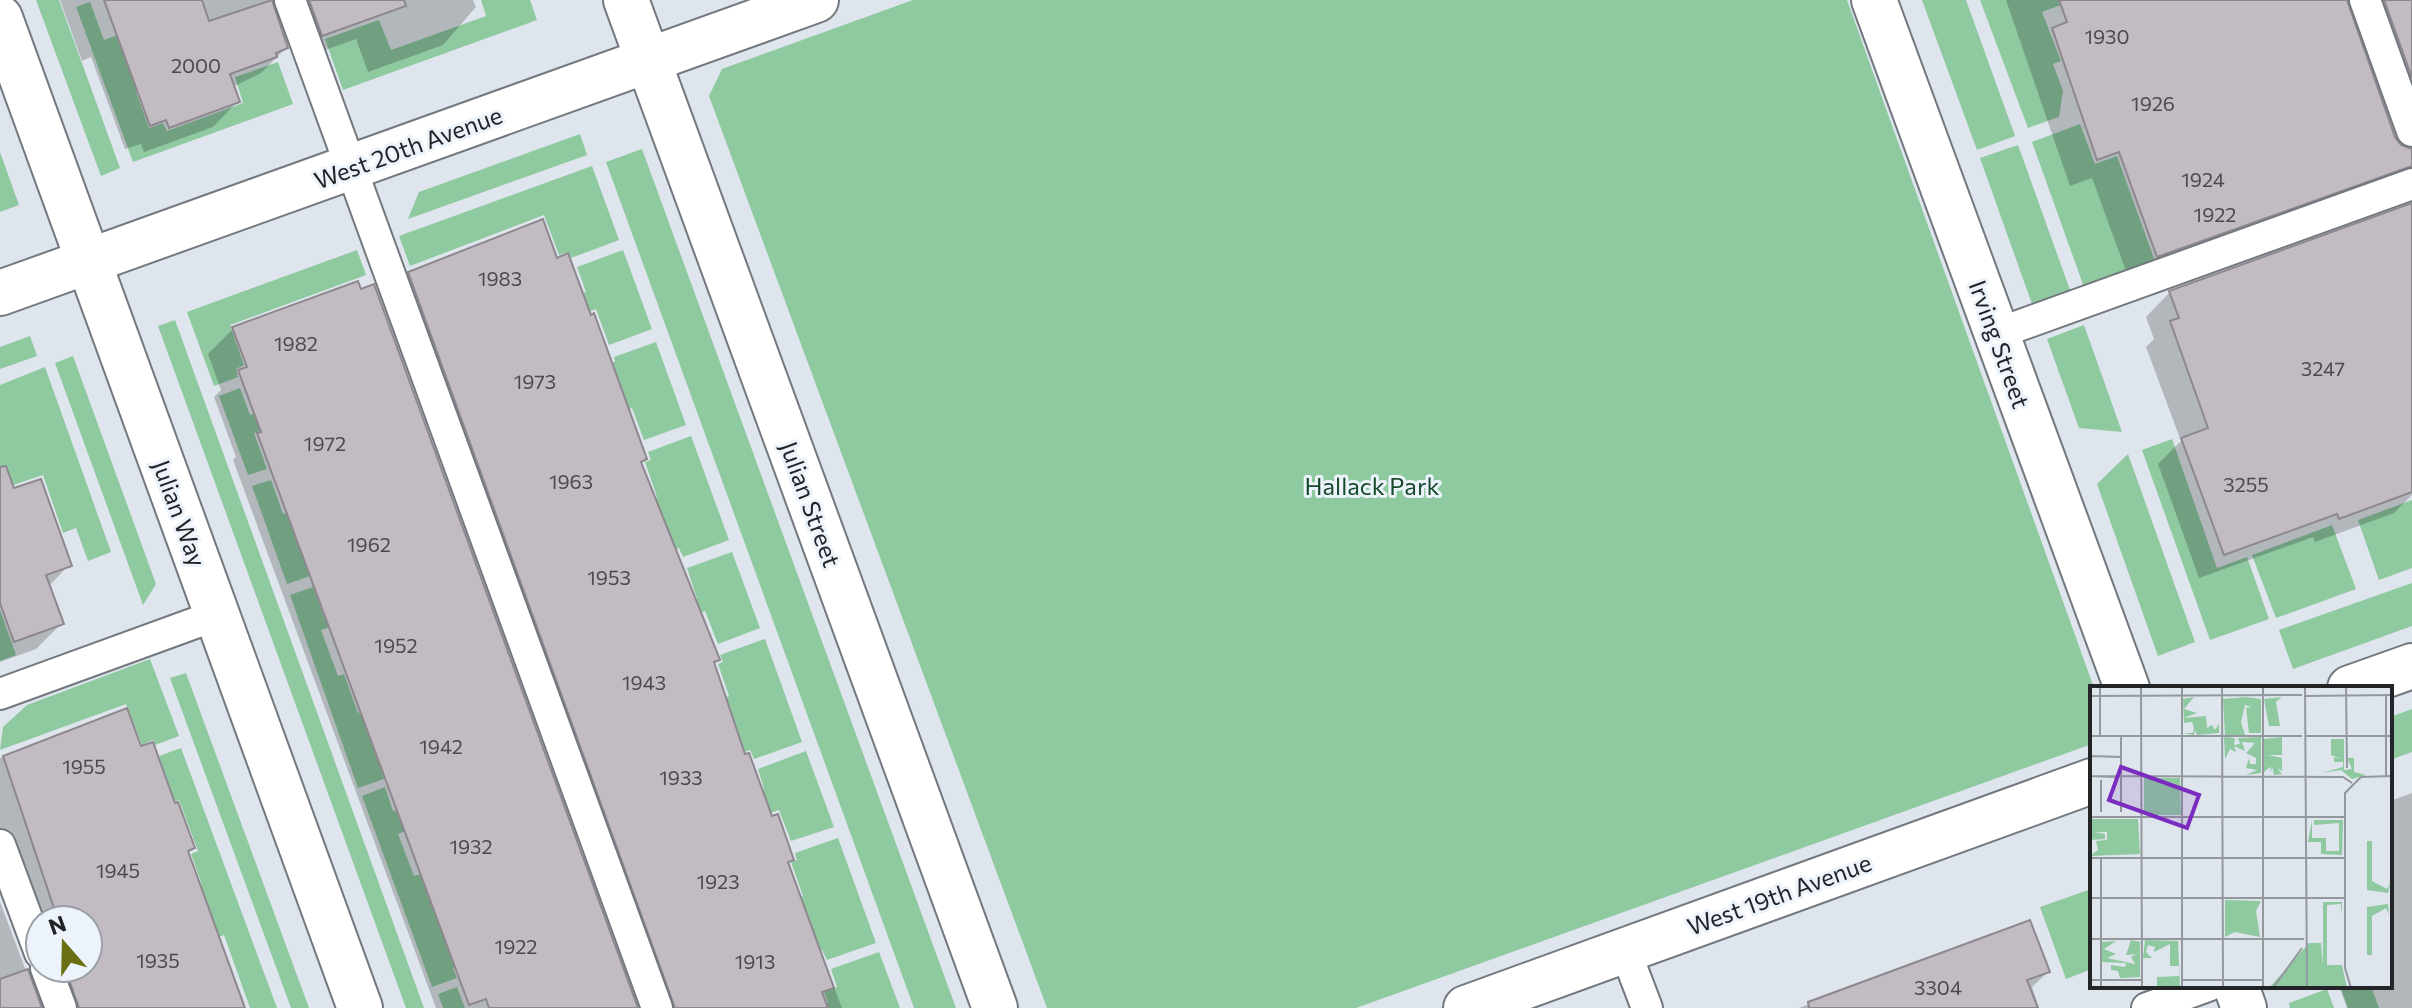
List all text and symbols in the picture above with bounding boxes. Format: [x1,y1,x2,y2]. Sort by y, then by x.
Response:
house number: 1930 [2084,24,2130,48]
house number: 2000 [171,53,221,77]
house number: 1926 [2131,91,2175,115]
street label: West 20th Avenue [310,100,506,194]
house number: 1924 [2181,167,2225,191]
house number: 1922 [2194,202,2236,226]
house number: 1983 [478,266,522,290]
street label: Irving Street [1963,276,2037,412]
house number: 1982 [274,331,318,355]
house number: 3247 [2301,356,2345,380]
house number: 1973 [514,369,556,393]
house number: 1972 [304,431,346,455]
street label: Julian Street [775,437,847,571]
street label: Julian Way [147,456,213,570]
house number: 1963 [549,469,593,493]
park label: Hallack Park [1305,471,1439,500]
house number: 3255 [2223,472,2269,496]
house number: 1962 [347,532,391,556]
house number: 1953 [587,565,631,589]
house number: 1952 [374,633,418,657]
house number: 1943 [622,670,666,694]
inset map [2090,686,2392,988]
house number: 1942 [419,734,463,758]
house number: 1955 [62,754,106,778]
house number: 1933 [659,765,703,789]
house number: 1932 [449,834,493,858]
street label: West 19th Avenue [1683,847,1875,941]
house number: 1945 [96,858,140,882]
house number: 1923 [696,869,740,893]
north arrow [24,904,104,984]
text: N [45,909,69,940]
house number: 1922 [495,934,537,958]
house number: 1935 [136,948,180,972]
house number: 1913 [735,949,775,973]
house number: 3304 [1914,975,1962,999]

